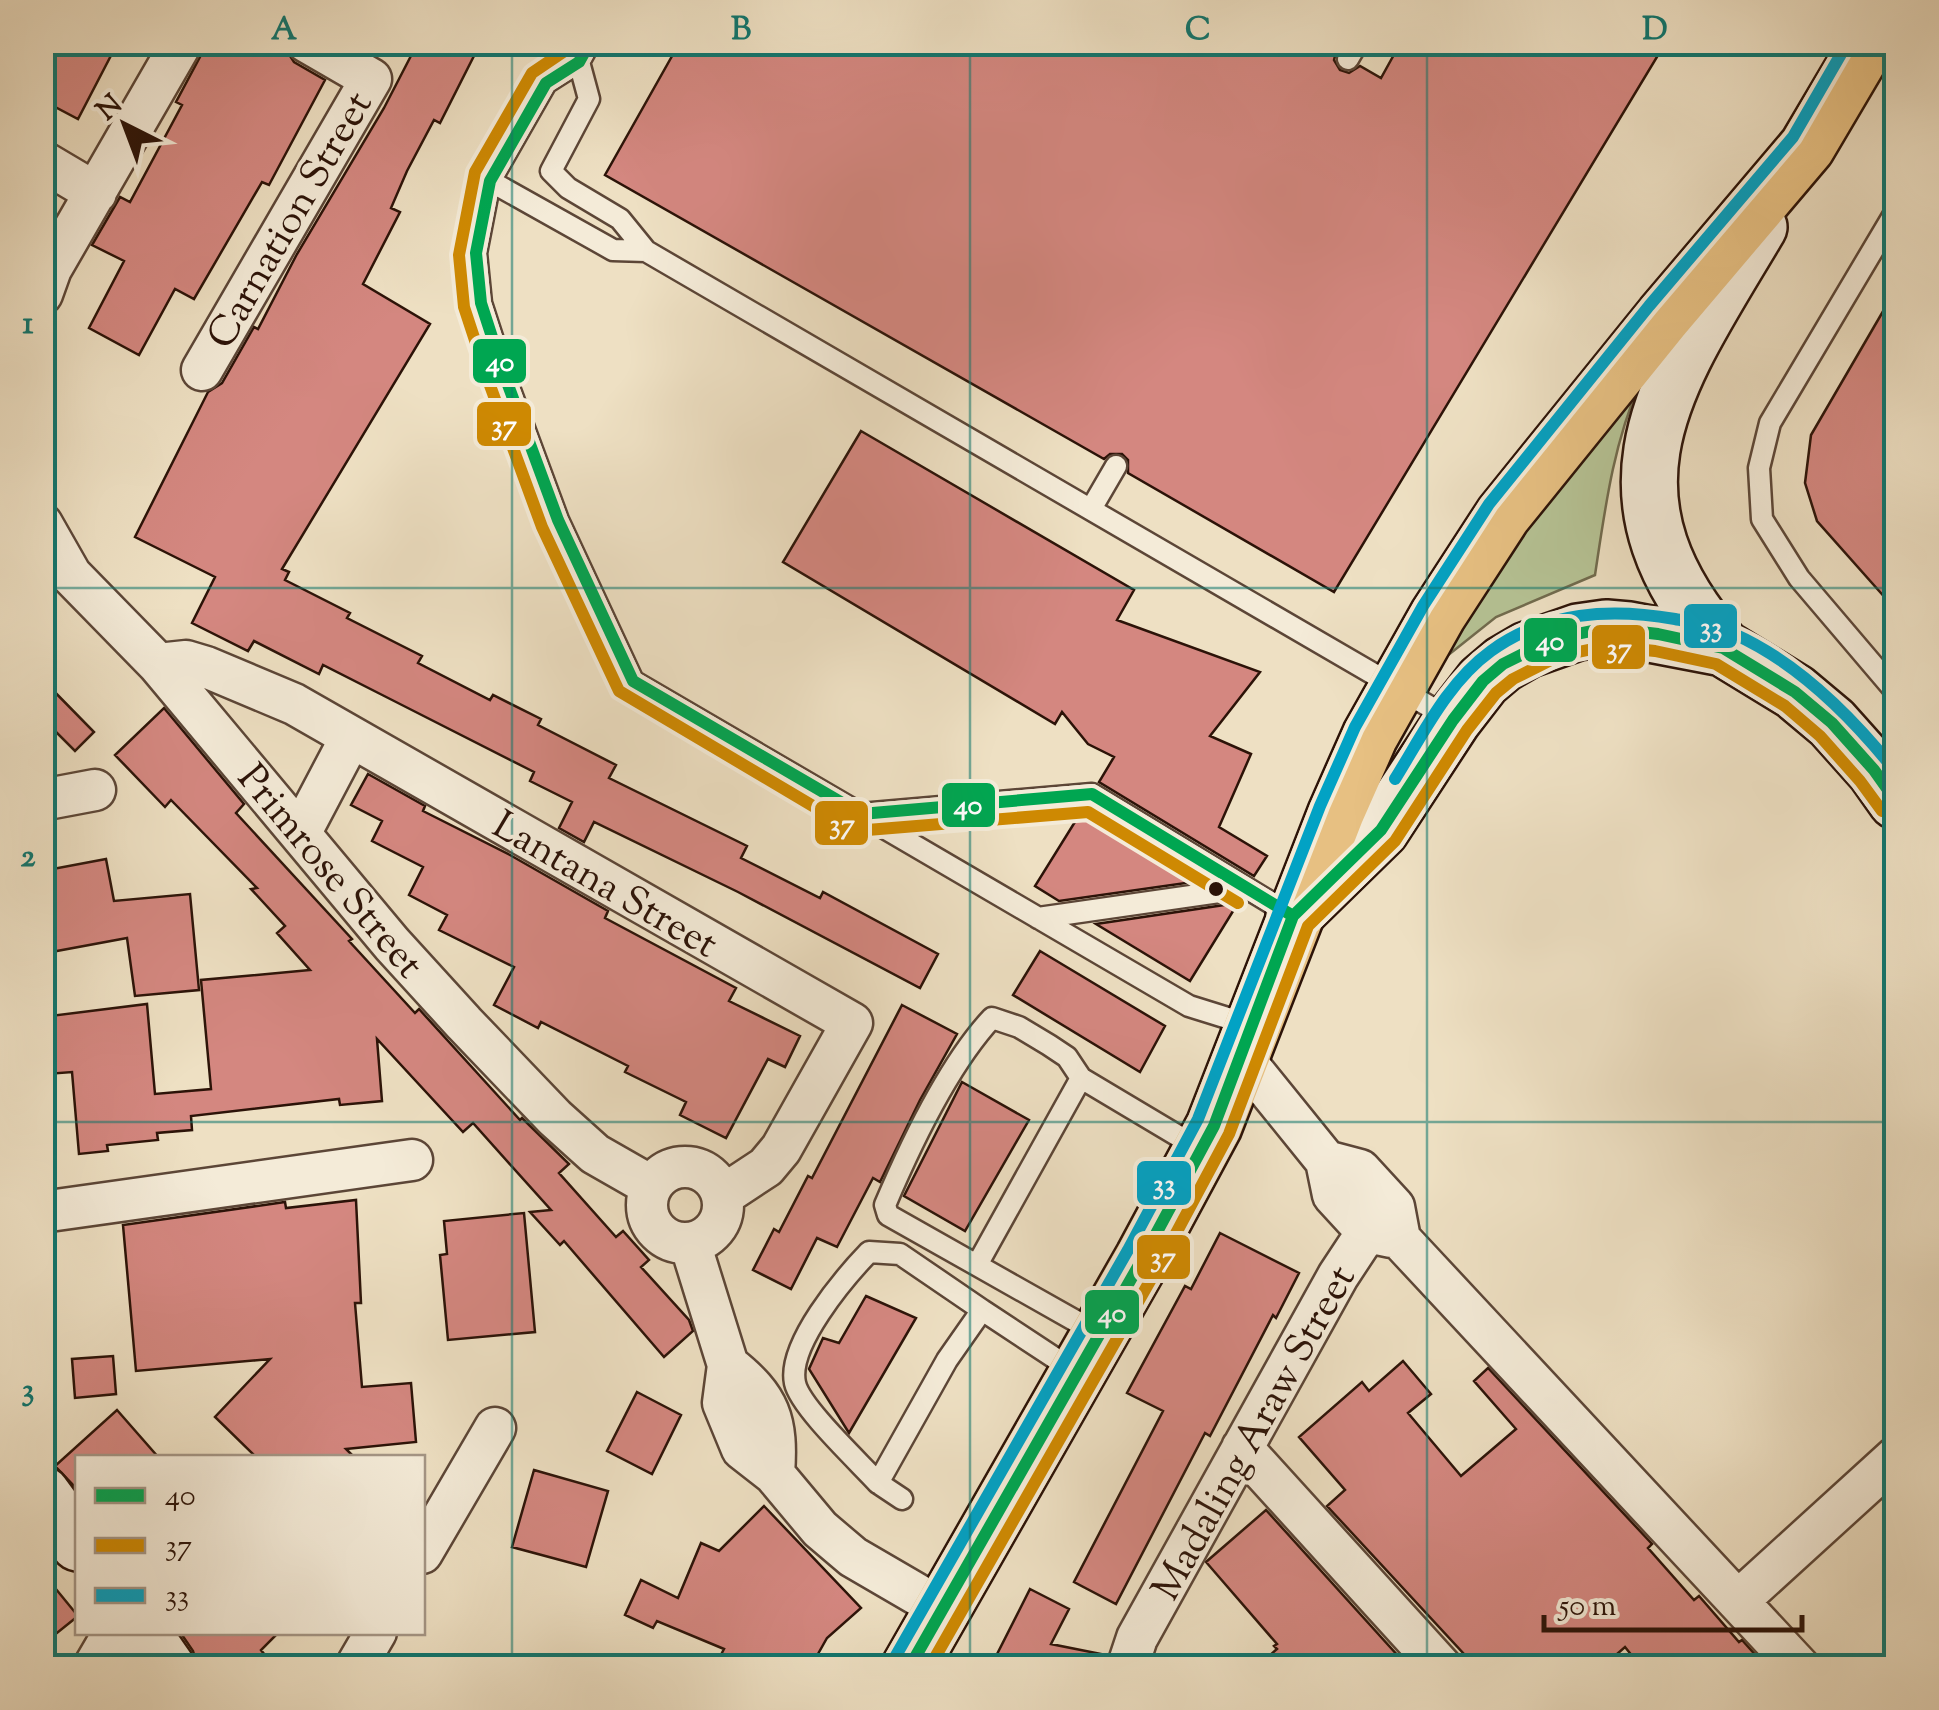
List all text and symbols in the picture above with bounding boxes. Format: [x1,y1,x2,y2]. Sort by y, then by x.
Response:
text: A [271,8,297,54]
text: B [731,8,751,54]
text: C [1185,8,1211,54]
text: D [1642,8,1668,54]
north arrow [75,75,175,175]
street label: Carnation Street [195,82,389,360]
text: N [89,86,132,131]
text: 1 [23,302,34,348]
line badge: 40 [471,337,528,385]
text: 40 [485,344,515,384]
line badge: 37 [475,400,533,448]
text: 37 [491,407,517,447]
line badge: 33 [1682,602,1739,650]
text: 33 [1700,609,1722,649]
line badge: 40 [1522,616,1579,664]
text: 40 [1535,623,1565,663]
line badge: 37 [1590,623,1647,671]
text: 37 [1606,630,1632,670]
street label: Primrose Street [222,753,435,993]
line badge: 40 [940,781,997,829]
text: 40 [953,787,983,827]
street label: Lantana Street [480,799,727,975]
line badge: 37 [813,799,870,847]
text: 37 [829,806,855,846]
text: 2 [21,835,36,881]
unlabelled marker [1206,879,1226,899]
line badge: 33 [1135,1159,1193,1207]
text: 33 [1153,1166,1175,1206]
line badge: 37 [1135,1233,1192,1281]
text: 37 [1150,1239,1176,1279]
street label: Madaling Araw Street [1140,1256,1372,1612]
line badge: 40 [1083,1288,1141,1336]
text: 40 [1097,1295,1127,1335]
text: 3 [22,1369,34,1415]
legend [75,1455,425,1635]
text: 40 [165,1476,196,1519]
text: 37 [165,1526,192,1569]
scale bar [1544,1570,1802,1632]
text: 33 [165,1576,189,1619]
text: 50 m [1557,1586,1617,1629]

